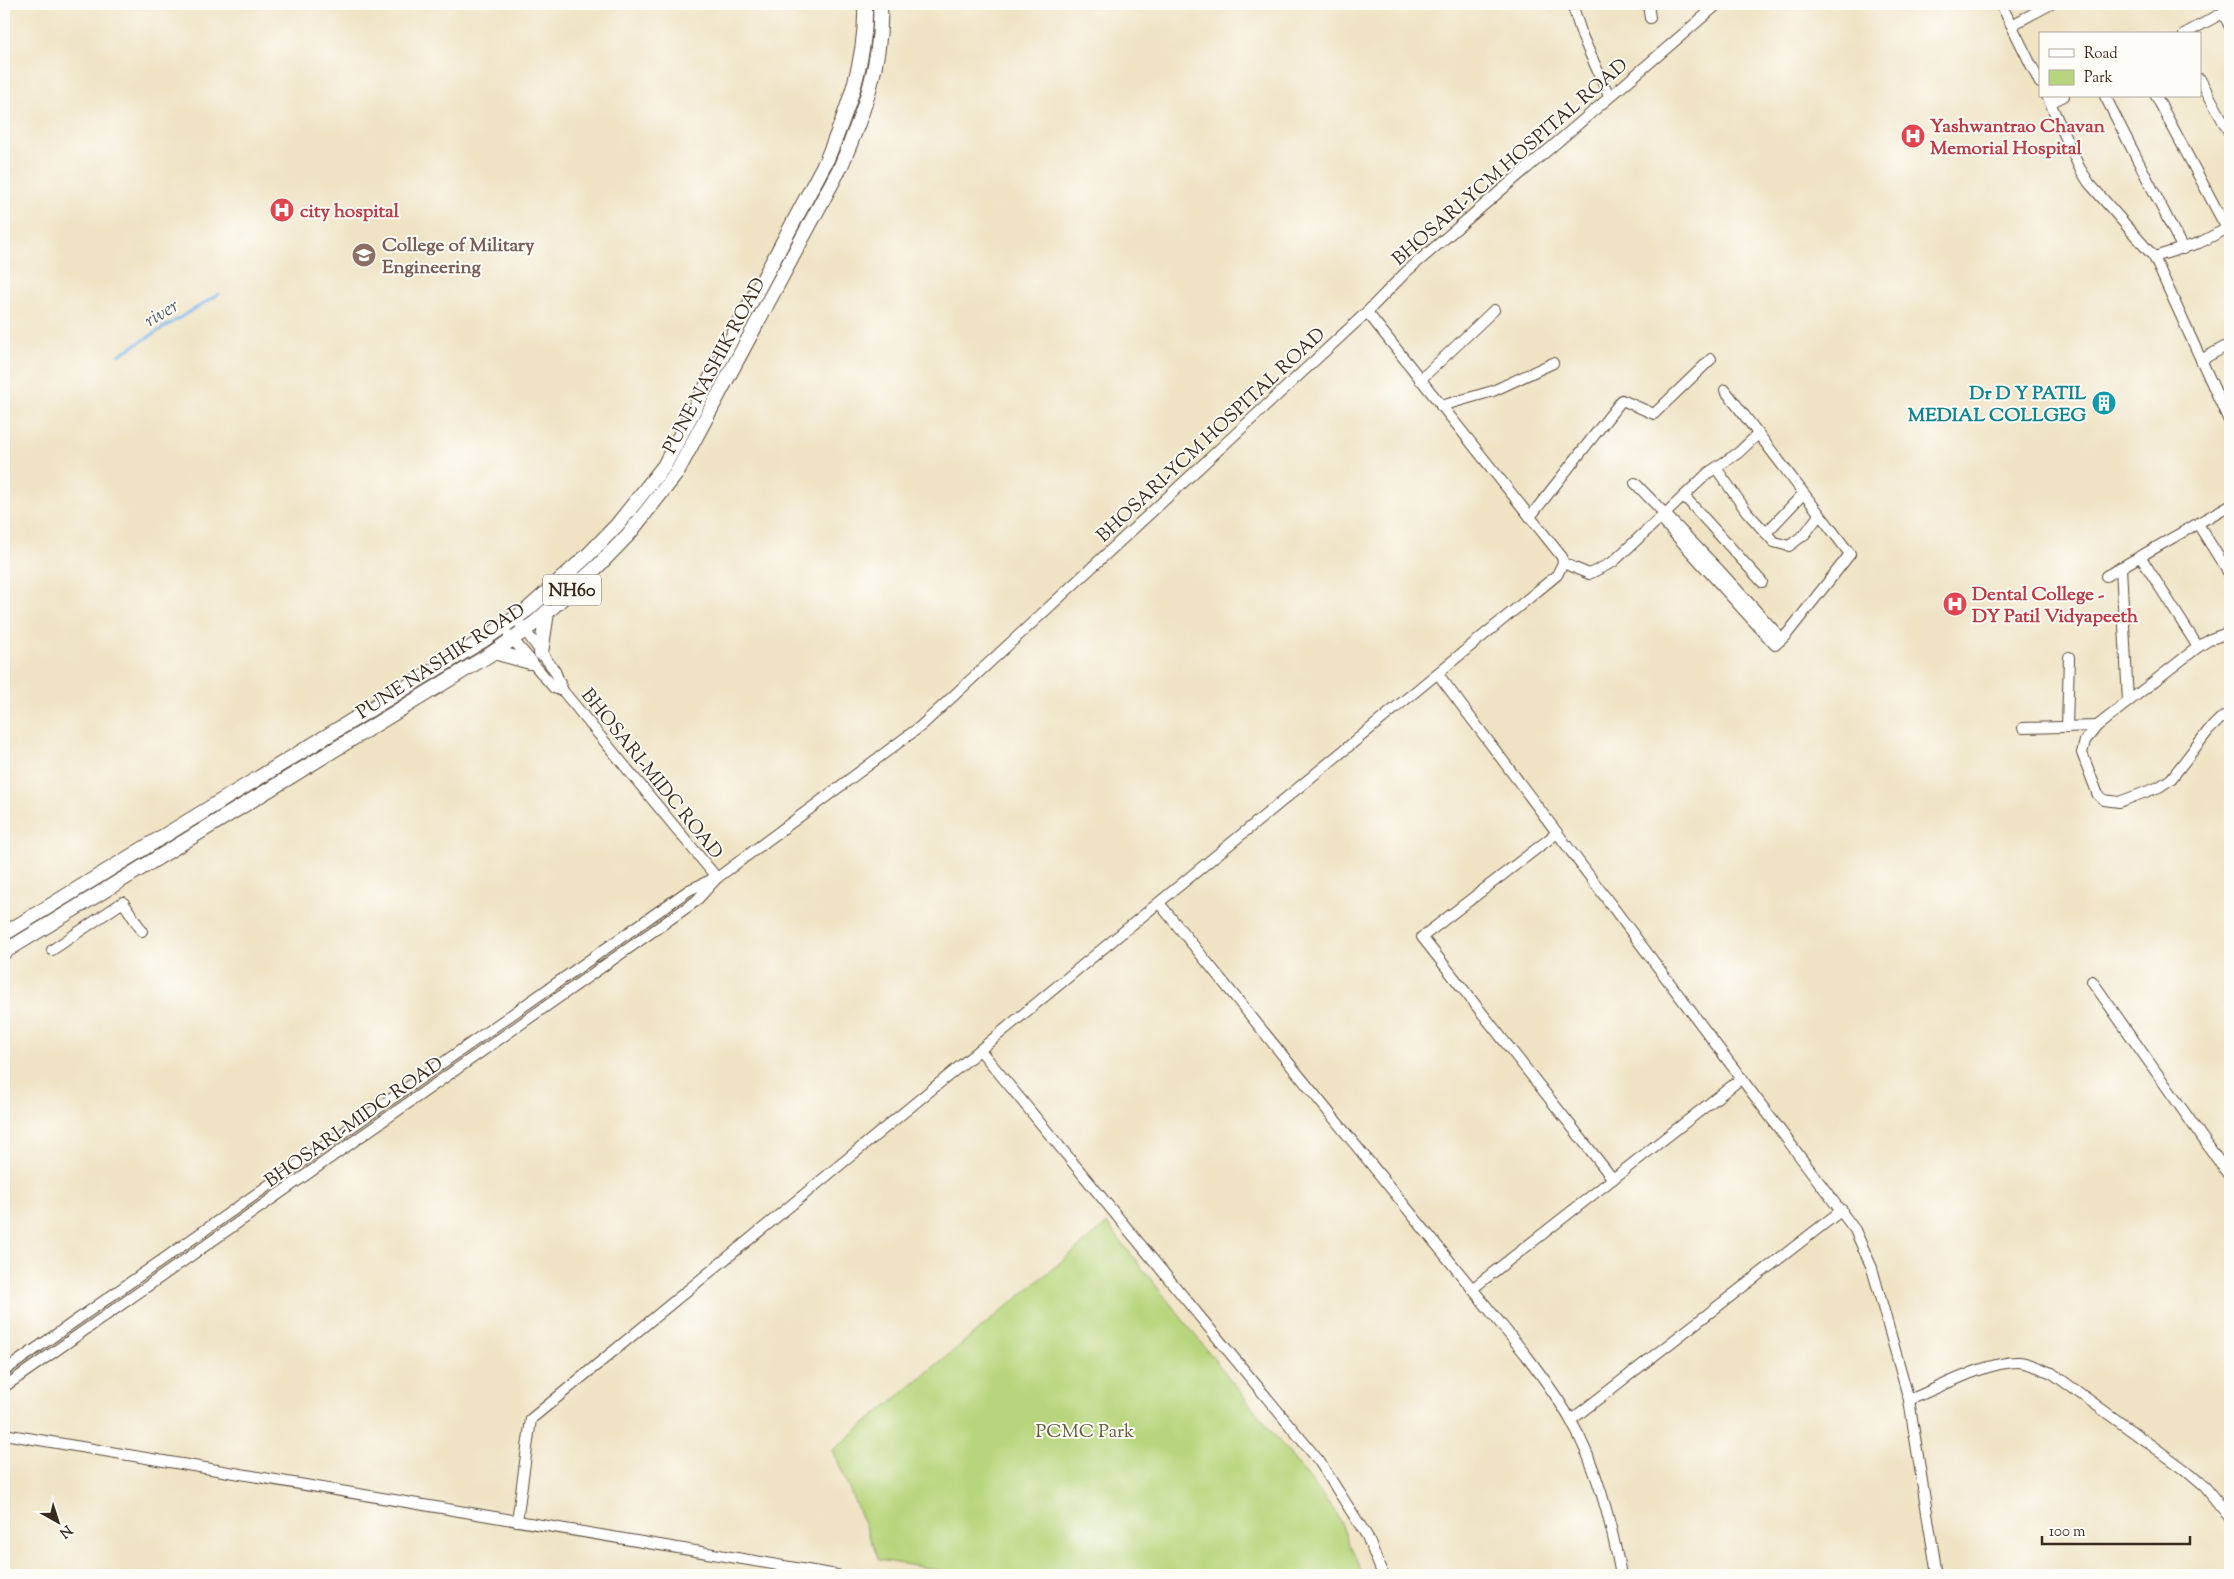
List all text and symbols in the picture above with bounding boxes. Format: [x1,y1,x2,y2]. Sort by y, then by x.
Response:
legend [2039,32,2202,98]
text: Road [2084,44,2118,65]
street label: BHOSARI-YCM HOSPITAL ROAD [1387,53,1634,273]
text: Park [2084,68,2113,89]
place label: Yashwantrao Chavan Memorial Hospital [1930,114,2106,163]
hospital icon: Yashwantrao Chavan Memorial Hospital [1900,123,1926,149]
hospital icon: city hospital [269,197,295,223]
place label: city hospital [300,199,400,226]
place label: College of Military Engineering [382,233,535,282]
school or university icon: College of Military Engineering [351,242,377,268]
street label: PUNE NASHIK ROAD [657,273,773,459]
water label: river [140,293,185,336]
street label: BHOSARI-YCM HOSPITAL ROAD [1091,322,1332,550]
place label: Dr D Y PATIL MEDIAL COLLGEG [1908,381,2087,430]
building icon: Dr D Y PATIL MEDIAL COLLGEG [2091,390,2117,416]
road number: NH60 [543,574,601,606]
place label: Dental College - DY Patil Vidyapeeth [1972,582,2139,631]
hospital icon: Dental College - DY Patil Vidyapeeth [1942,591,1968,617]
street label: PUNE NASHIK ROAD [352,597,531,727]
street label: BHOSARI-MIDC ROAD [574,684,728,866]
street label: BHOSARI-MIDC ROAD [260,1051,449,1195]
park label: PCMC Park [1036,1419,1135,1446]
north arrow [32,1496,82,1546]
scale bar [2042,1514,2189,1546]
text: N [54,1519,76,1542]
text: 100 m [2049,1522,2086,1543]

